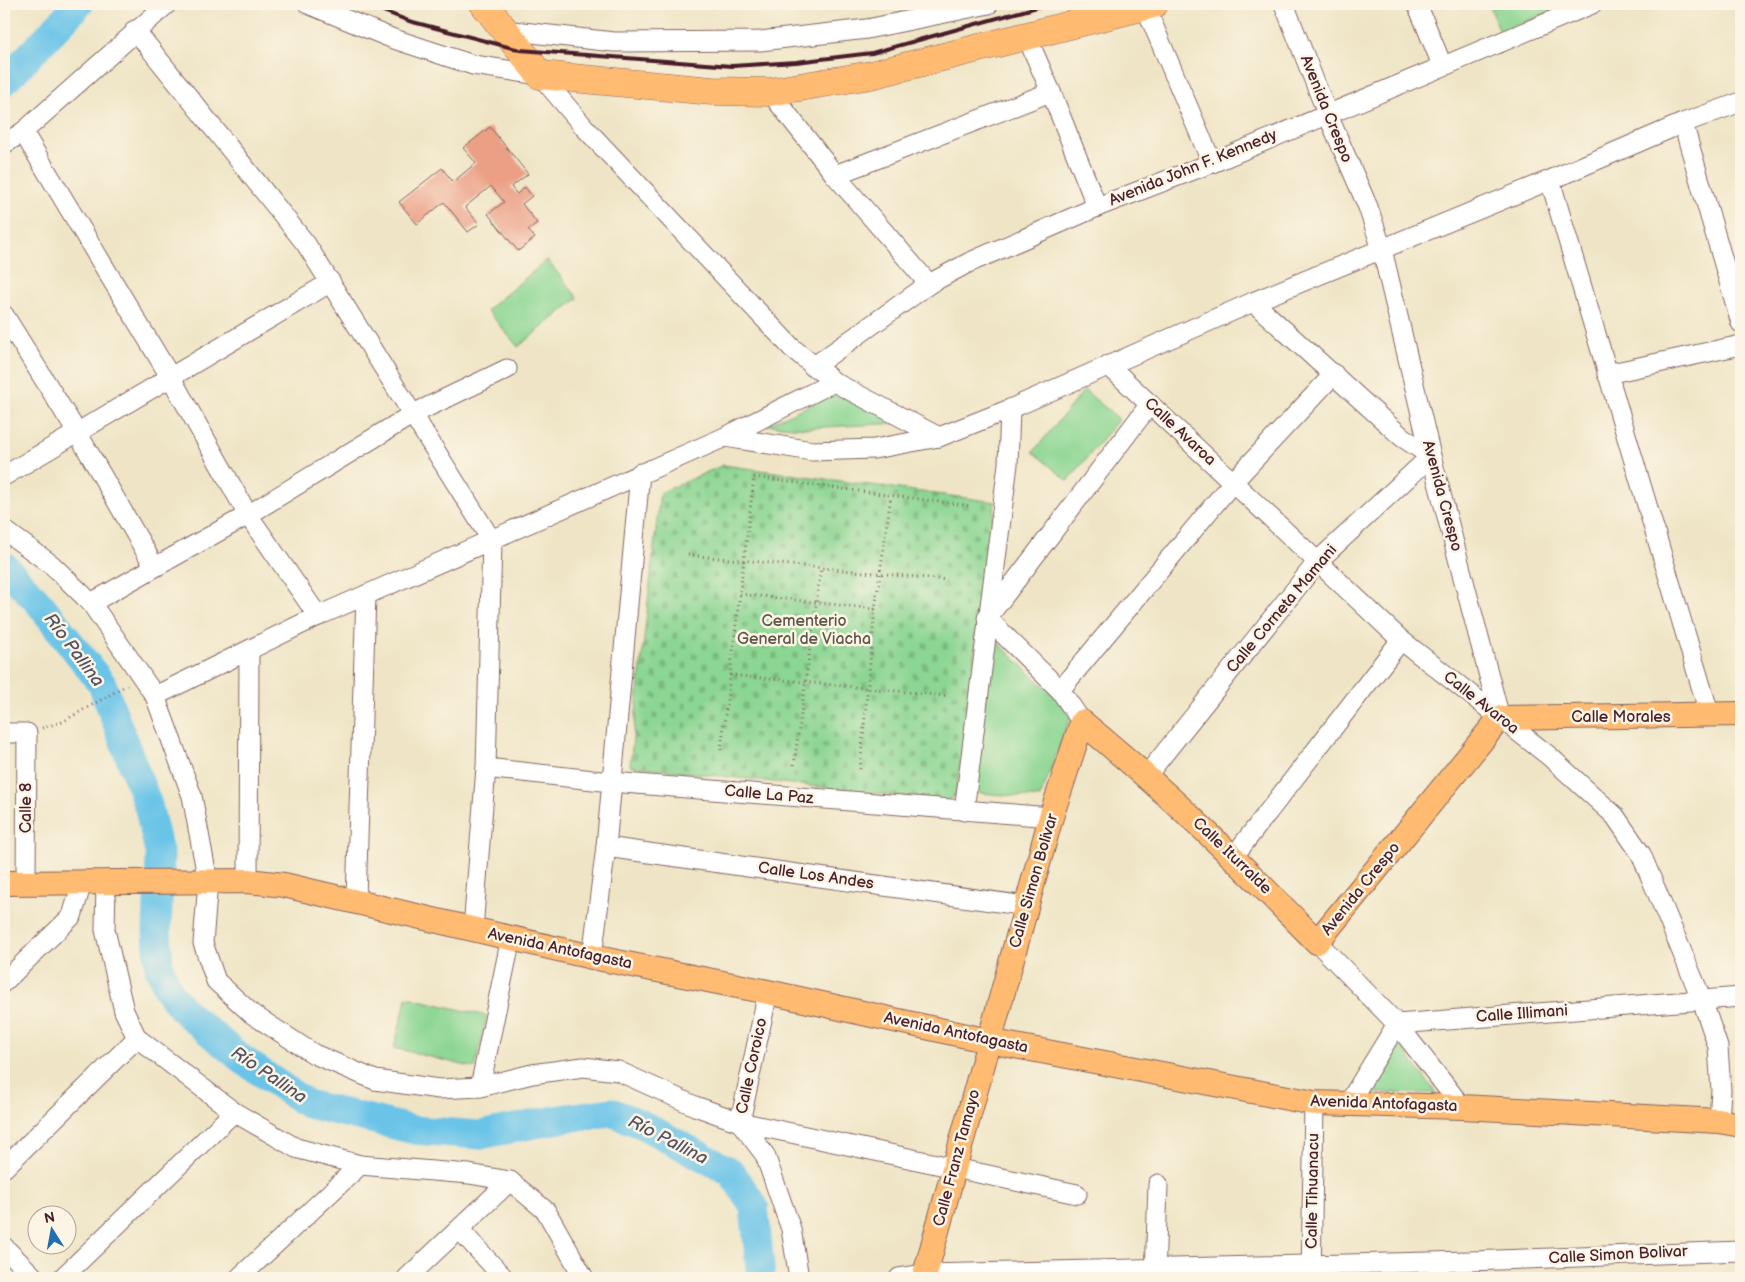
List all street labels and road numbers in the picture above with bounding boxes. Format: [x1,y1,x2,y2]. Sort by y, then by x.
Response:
street label: Avenida Crespo [1296,52,1356,166]
street label: Avenida John F. Kennedy [1106,125,1280,210]
street label: Calle Avaroa [1140,394,1220,470]
street label: Avenida Crespo [1418,438,1466,554]
street label: Calle Corneta Mamani [1223,541,1341,677]
street label: Calle Avaroa [1439,668,1523,738]
street label: Calle Morales [1571,708,1671,727]
street label: Calle La Paz [724,782,815,808]
street label: Calle 8 [17,783,36,833]
street label: Calle Simon Bolivar [1006,811,1062,951]
street label: Calle Iturralde [1189,814,1276,899]
street label: Avenida Crespo [1318,839,1404,939]
street label: Calle Los Andes [757,858,875,894]
street label: Avenida Antofagasta [486,924,634,974]
street label: Calle Illimani [1475,1001,1569,1027]
street label: Avenida Antofagasta [882,1008,1030,1058]
street label: Calle Coroico [733,1016,771,1116]
street label: Calle Franz Tamayo [930,1087,984,1229]
street label: Avenida Antofagasta [1310,1092,1458,1116]
street label: Calle Tihuanacu [1302,1133,1324,1249]
street label: Calle Simon Bolivar [1548,1242,1688,1268]

